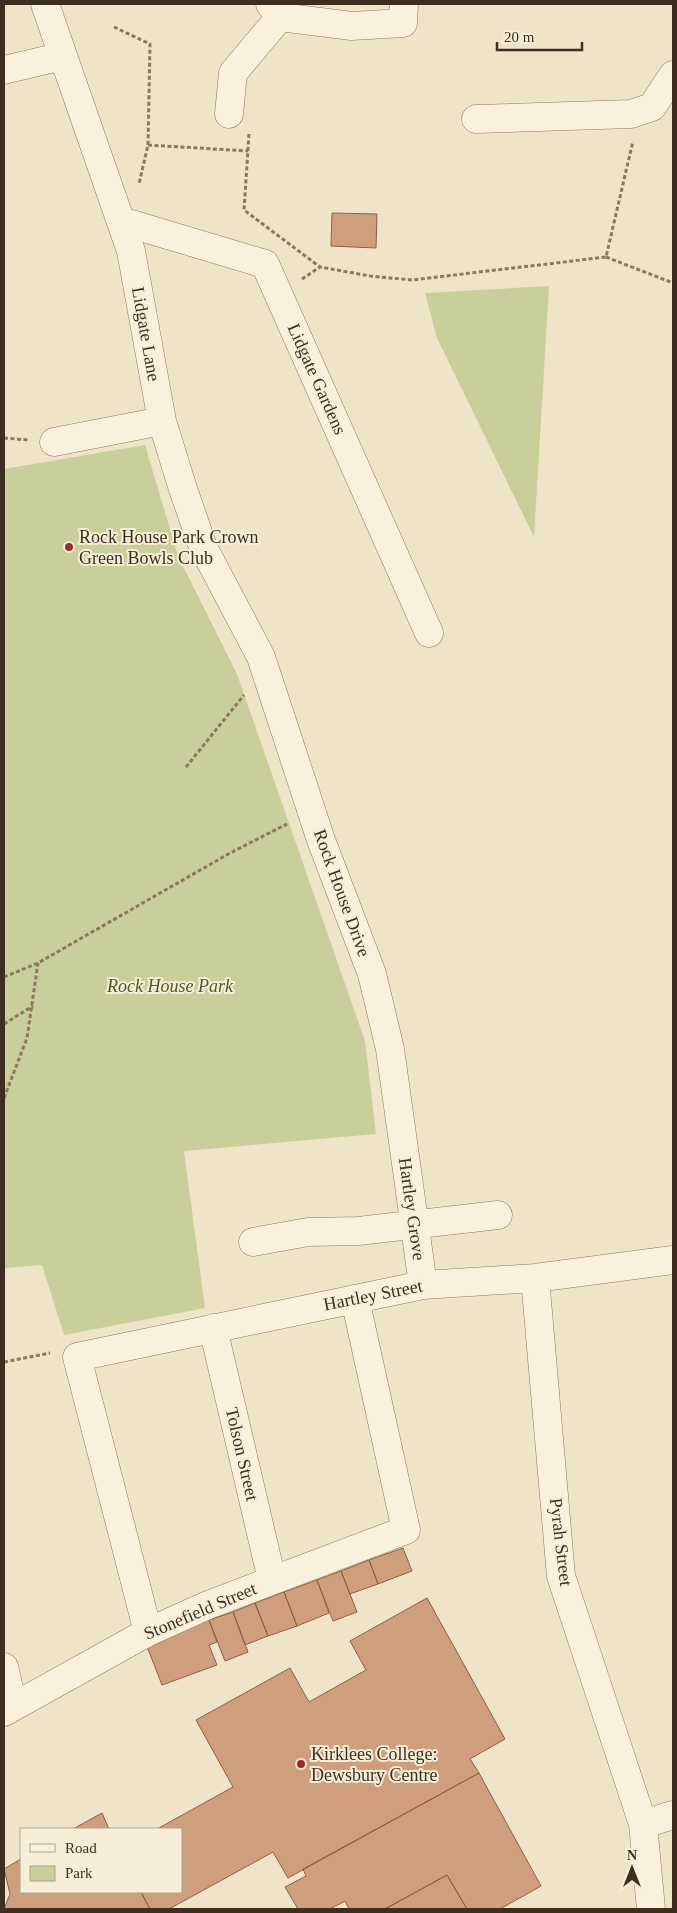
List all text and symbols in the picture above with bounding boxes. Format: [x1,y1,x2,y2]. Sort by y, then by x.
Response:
scale bar [497,20,582,52]
text: 20 m [504,29,535,45]
street label: Lidgate Lane [128,285,164,383]
street label: Lidgate Gardens [284,320,350,438]
place label: Rock House Park Crown Green Bowls Club [79,527,258,568]
marker: Rock House Park Crown Green Bowls Club [63,541,75,553]
street label: Rock House Drive [310,827,374,959]
park label: Rock House Park [106,976,234,996]
street label: Hartley Grove [395,1156,429,1262]
street label: Hartley Street [322,1276,424,1314]
street label: Tolson Street [222,1405,262,1503]
street label: Pyrah Street [546,1497,576,1587]
street label: Stonefield Street [141,1578,259,1644]
place label: Kirklees College: Dewsbury Centre [311,1744,437,1785]
marker: Kirklees College: Dewsbury Centre [295,1758,307,1770]
legend [20,1828,182,1893]
text: Road [65,1840,97,1856]
north arrow [607,1843,657,1893]
text: N [627,1848,637,1863]
text: Park [65,1865,93,1881]

